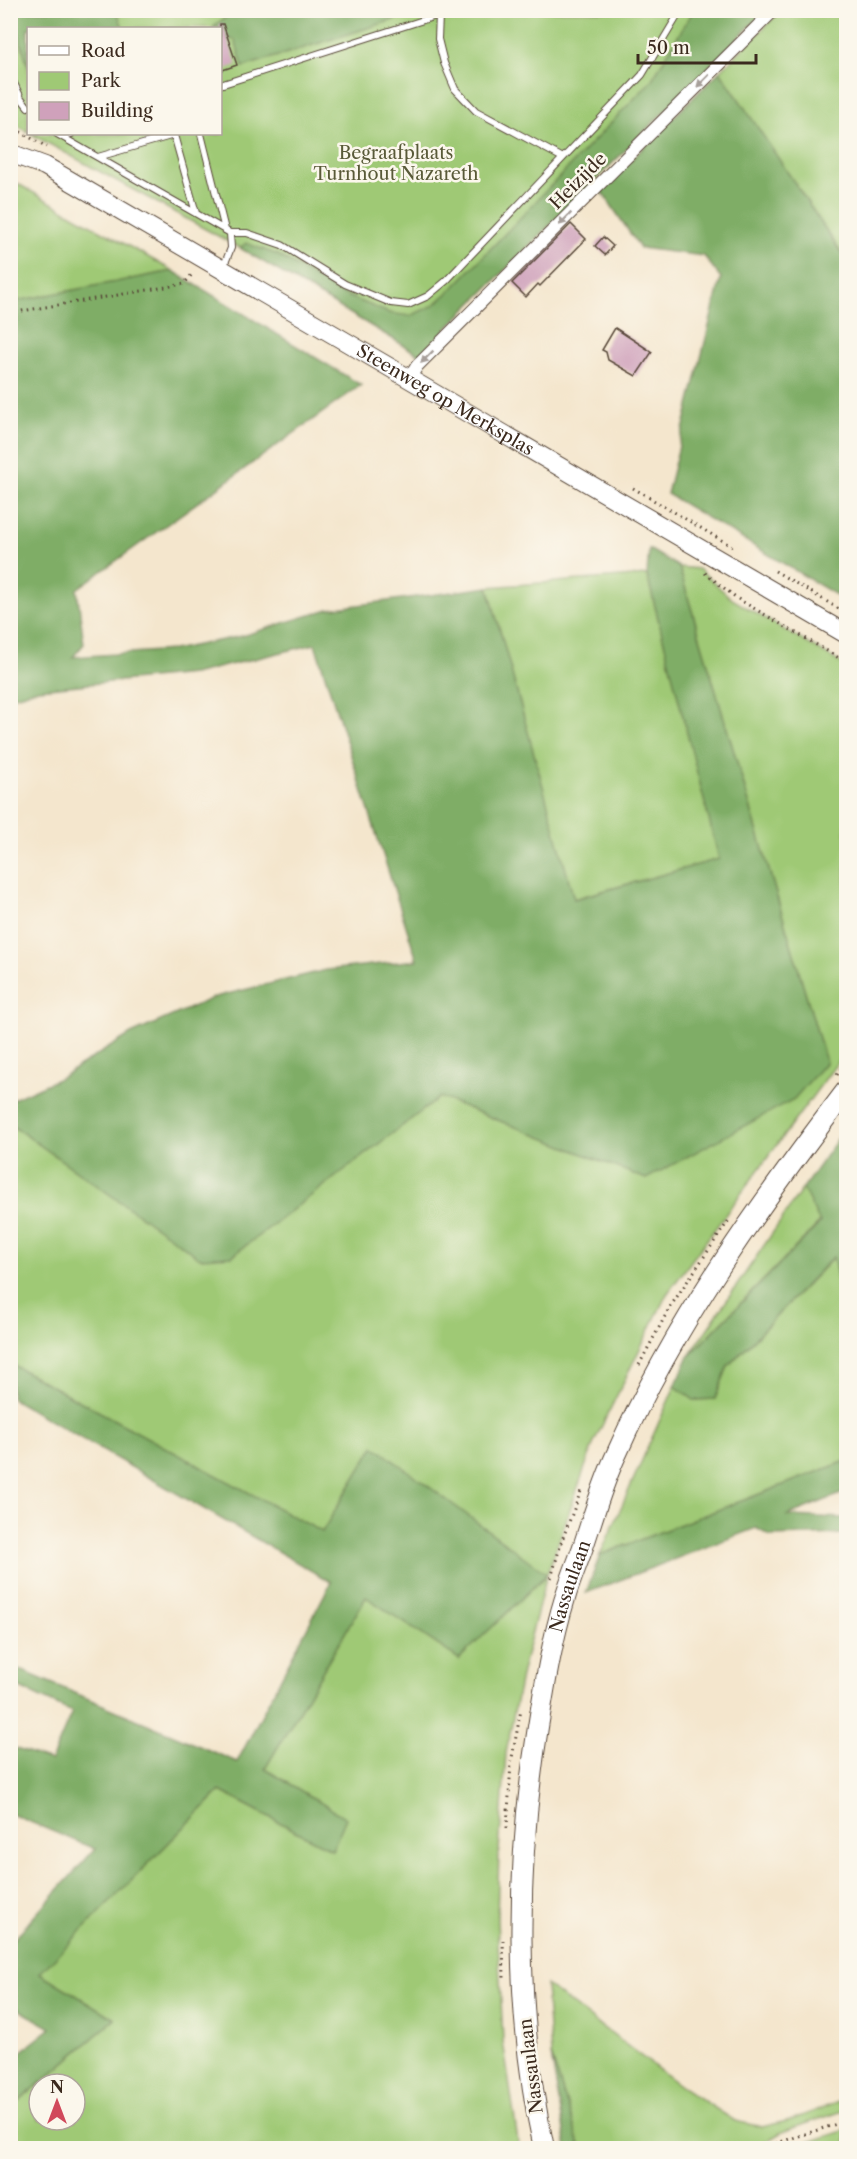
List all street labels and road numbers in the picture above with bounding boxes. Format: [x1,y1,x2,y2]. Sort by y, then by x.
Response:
street label: Heizijde [545,148,611,214]
street label: Steenweg op Merksplas [353,340,538,460]
street label: Nassaulaan [545,1537,595,1635]
street label: Nassaulaan [514,2017,548,2115]

